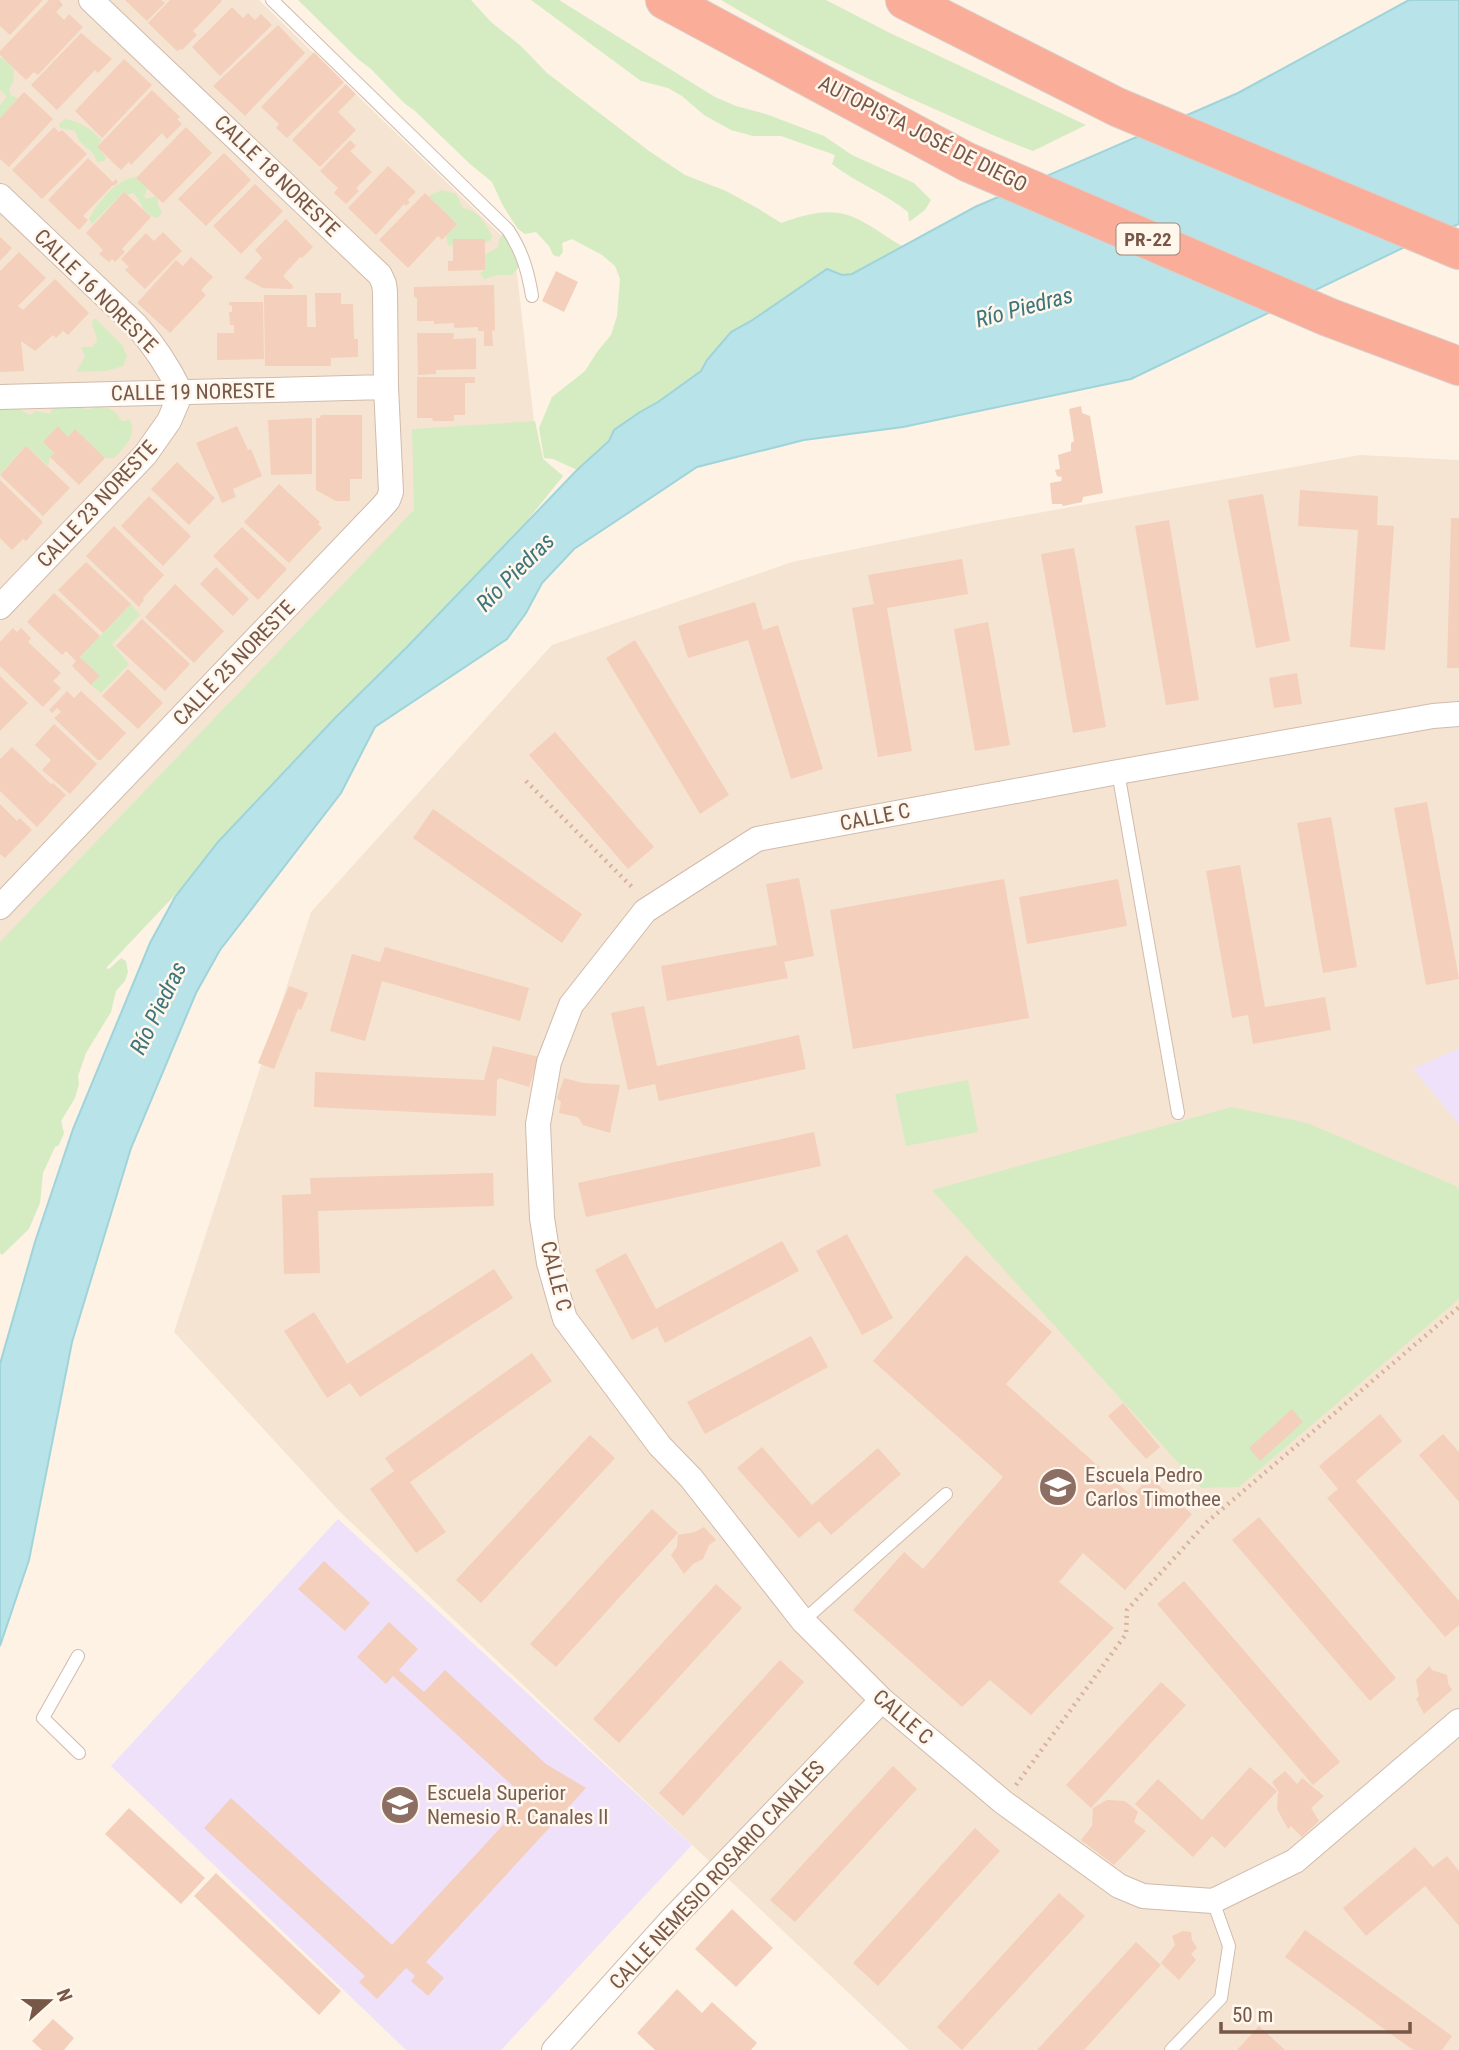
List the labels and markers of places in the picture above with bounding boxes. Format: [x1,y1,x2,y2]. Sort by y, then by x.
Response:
place label: Escuela Pedro Carlos Timothee [1085,1463,1221,1511]
school or university icon: Escuela Pedro Carlos Timothee [1037,1466,1079,1508]
place label: Escuela Superior Nemesio R. Canales II [427,1781,609,1829]
school or university icon: Escuela Superior Nemesio R. Canales II [379,1784,421,1826]

